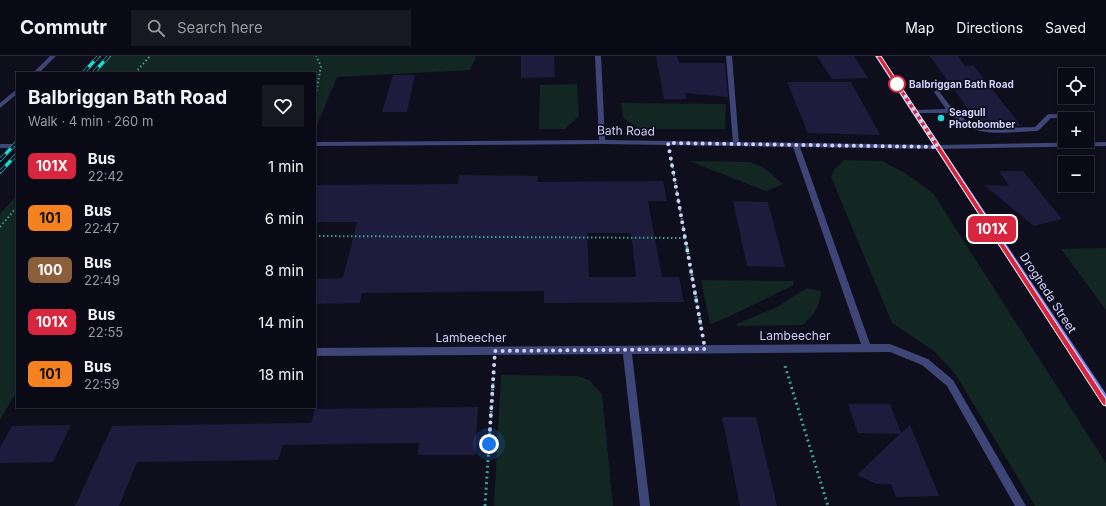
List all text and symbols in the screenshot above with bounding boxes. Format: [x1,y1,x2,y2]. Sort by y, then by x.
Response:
search box [131,10,411,46]
text: Commutr [20,16,107,39]
icon: search [145,17,167,39]
text: Search here [177,18,263,37]
text: Map [905,19,934,36]
text: Directions [956,19,1023,36]
text: Saved [1045,19,1086,36]
map controls [1058,68,1094,192]
button: locate [1058,68,1094,104]
marker: Balbriggan Bath Road [888,75,906,93]
place label: Balbriggan Bath Road [909,78,1014,91]
button: heart [262,85,304,127]
text: Balbriggan Bath Road [28,86,227,109]
place label: Seagull Photobomber [949,106,1015,130]
button: + [1058,112,1094,148]
text: Walk · 4 min · 260 m [28,113,153,129]
marker: Seagull Photobomber [936,113,946,123]
street label: Bath Road [597,122,655,139]
text: Bus [88,149,116,168]
button: − [1058,156,1094,192]
text: 101X [36,157,68,174]
text: 1 min [268,157,304,176]
text: 22:42 [88,168,124,184]
text: Bus [84,201,112,220]
text: 101 [39,209,61,226]
text: 6 min [265,209,304,228]
line badge: 101X [964,216,1020,242]
text: 22:47 [84,220,119,236]
text: 101X [976,220,1008,237]
street label: Drogheda Street [1017,250,1080,336]
text: Bus [84,253,112,272]
text: 100 [38,261,62,278]
text: 8 min [265,261,304,280]
text: 22:49 [84,272,120,288]
text: Bus [88,305,116,324]
text: 101X [36,313,68,330]
text: 14 min [258,313,304,332]
text: 22:55 [88,324,123,340]
street label: Lambeecher [760,328,831,343]
street label: Lambeecher [436,330,507,345]
text: Bus [84,357,112,376]
text: 101 [39,365,61,382]
text: 18 min [259,365,304,384]
text: 22:59 [84,376,120,392]
your location [479,434,499,454]

